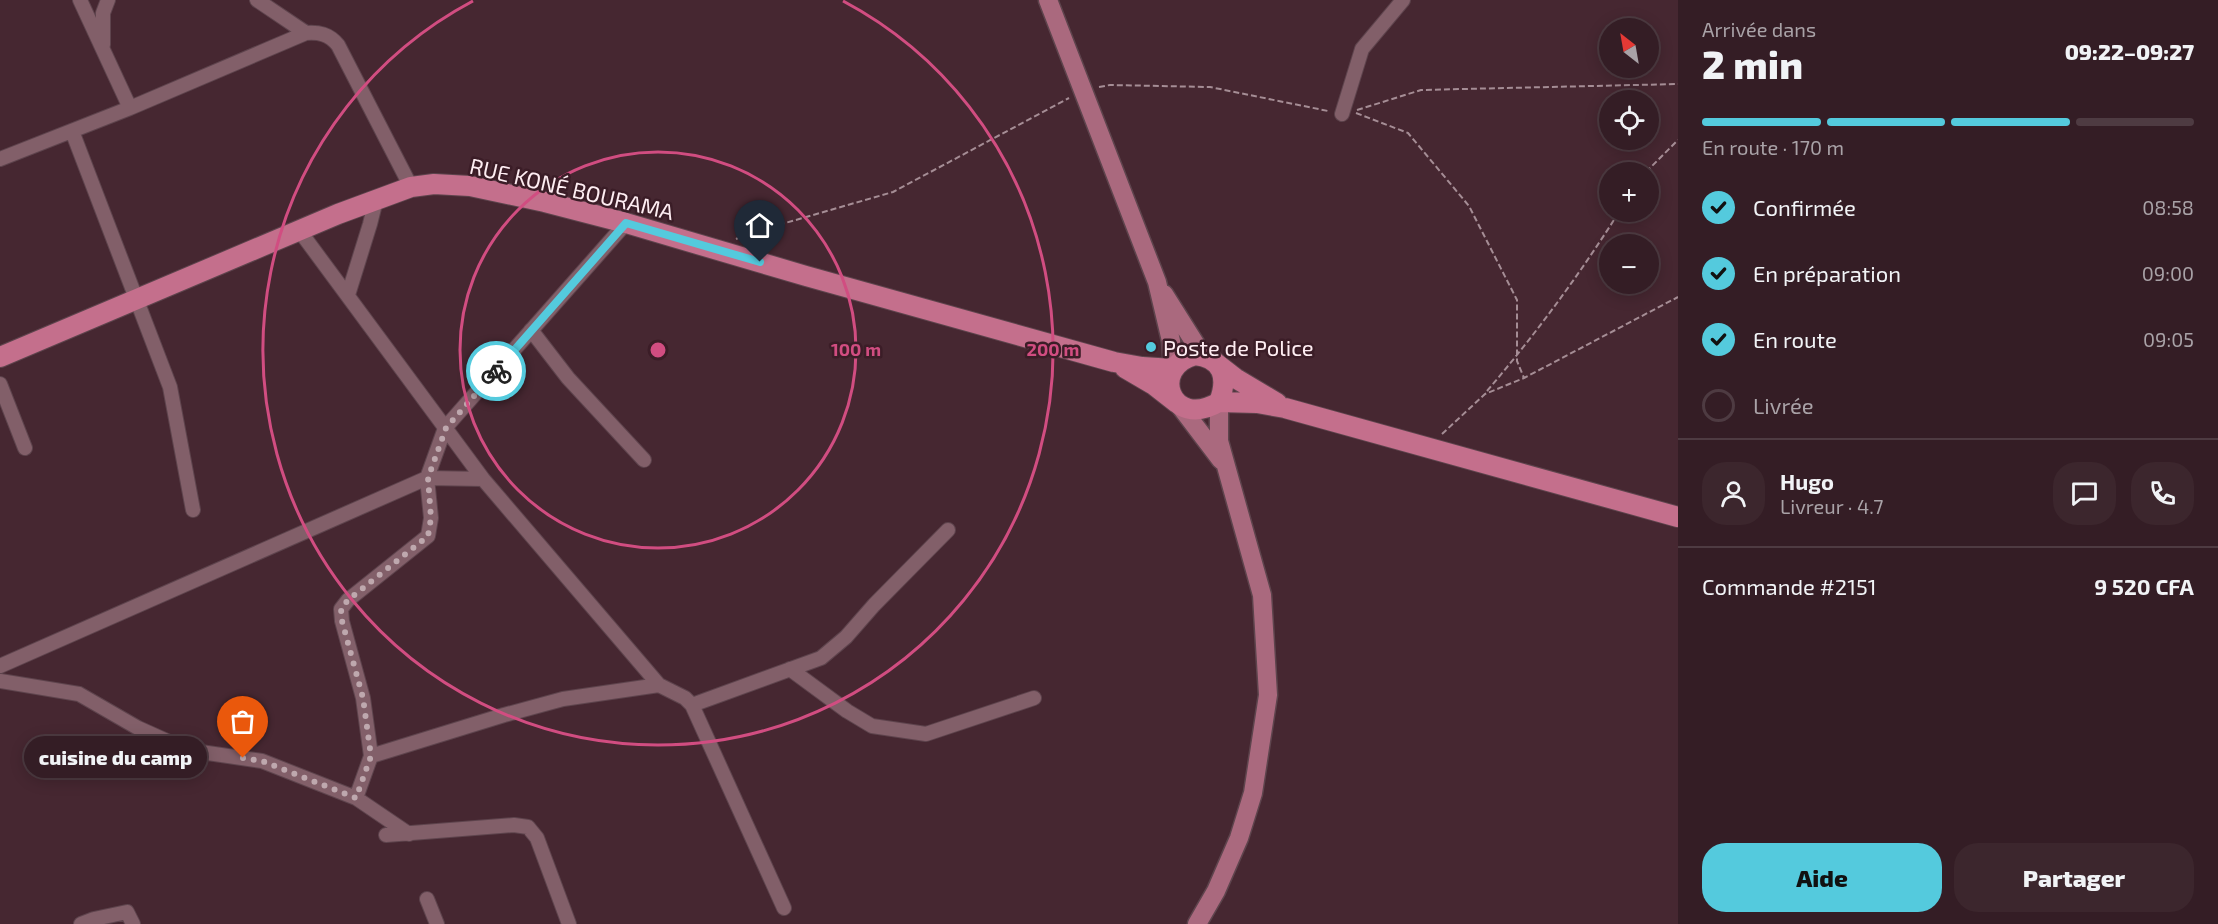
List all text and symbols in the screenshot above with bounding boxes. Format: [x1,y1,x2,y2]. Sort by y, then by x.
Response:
text: Arrivée dans [1702,17,1816,41]
north arrow [1599,18,1659,78]
map controls [1599,18,1659,294]
text: 09:22–09:27 [2065,38,2194,64]
text: 2 min [1702,40,1803,87]
button: locate [1599,90,1659,150]
text: En route · 170 m [1702,135,1844,159]
street label: RUE KONÉ BOURAMA [467,152,677,224]
button: + [1599,162,1659,222]
icon: check [1702,191,1735,224]
text: Confirmée [1753,194,1856,220]
text: 08:58 [2142,195,2194,219]
pin [734,200,785,262]
icon: home [743,209,776,242]
button: − [1599,234,1659,294]
icon: check [1702,257,1735,290]
text: En préparation [1753,260,1901,286]
text: 09:00 [2142,261,2194,285]
icon: check [1702,323,1735,356]
text: En route [1753,326,1837,352]
text: 09:05 [2143,327,2194,351]
place label: Poste de Police [1163,334,1314,360]
text: 100 m [831,338,881,360]
text: 200 m [1027,338,1079,360]
centre of rings [648,340,668,360]
marker: Poste de Police [1144,340,1158,354]
courier [466,341,526,401]
icon: bike [480,355,513,388]
text: Livrée [1753,392,1814,418]
button: person [1702,462,1765,525]
button: chat [2053,462,2116,525]
button: phone [2131,462,2194,525]
text: Hugo [1780,468,1834,494]
text: Livreur · 4.7 [1780,494,1883,518]
text: Commande #2151 [1702,573,1877,599]
text: 9 520 CFA [2094,573,2194,599]
pin [217,696,268,758]
icon: bag [226,705,259,738]
callout: cuisine du camp [24,737,207,779]
text: cuisine du camp [39,745,192,769]
button: Aide [1702,843,1942,912]
button: Partager [1954,843,2194,912]

